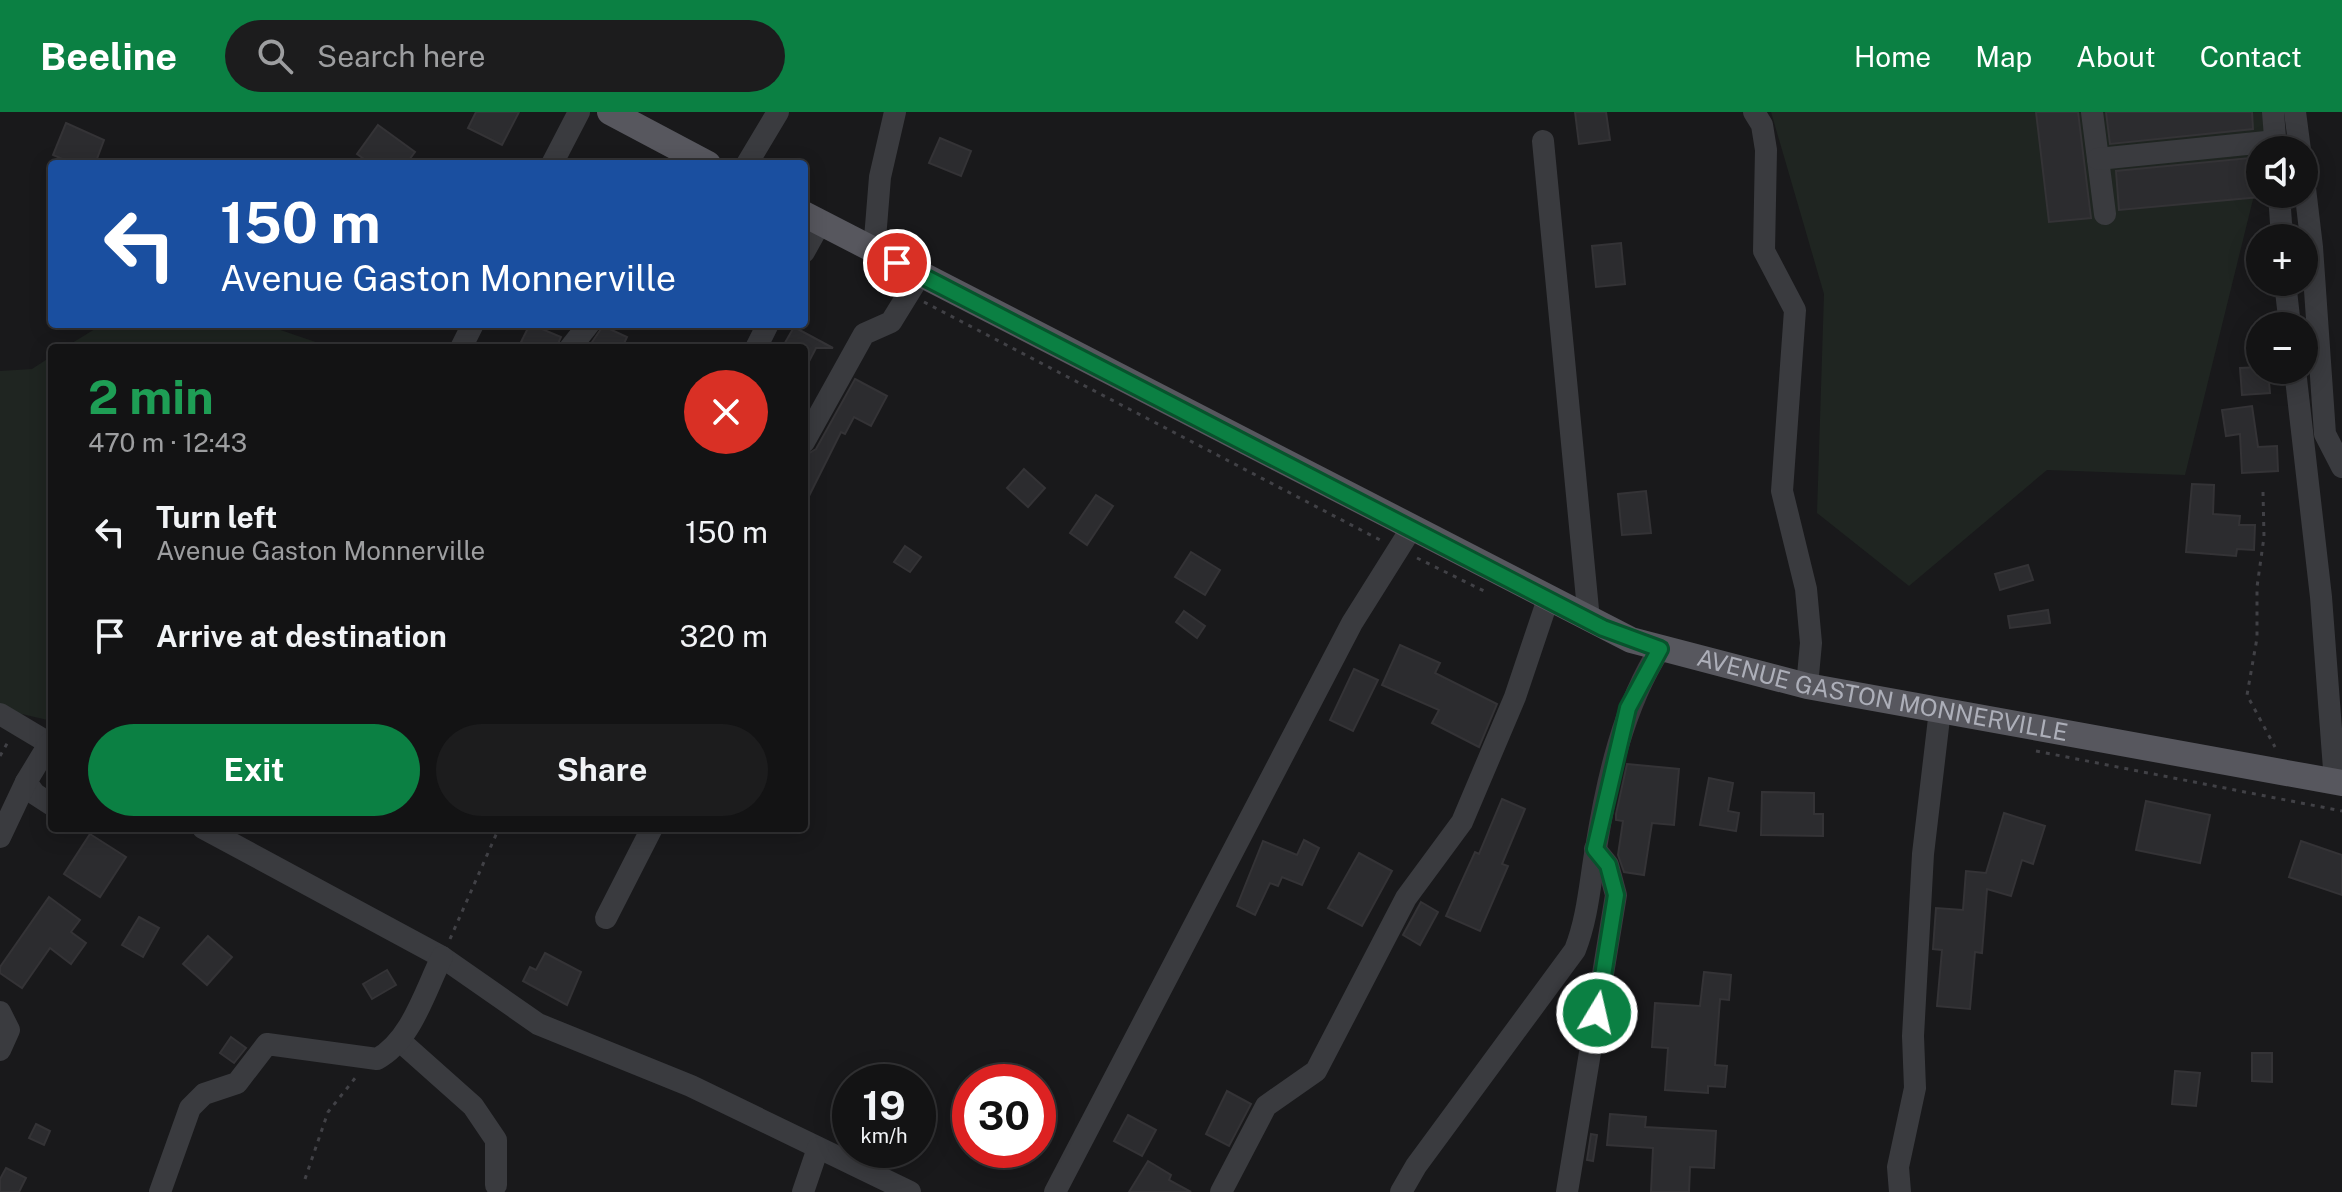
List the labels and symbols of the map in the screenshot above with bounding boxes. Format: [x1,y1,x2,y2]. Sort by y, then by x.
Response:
pin [863,229,931,297]
street label: AVENUE GASTON MONNERVILLE [1694,643,2070,746]
position arrow [1555,971,1639,1055]
speed limit sign: 30 [952,1064,1056,1168]

